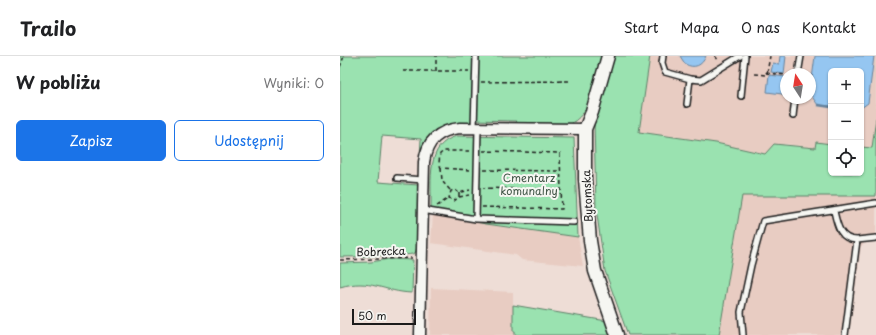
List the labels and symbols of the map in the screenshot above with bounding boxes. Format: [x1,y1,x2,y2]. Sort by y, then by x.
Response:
north arrow [780,68,816,104]
park label: Cmentarz komunalny [500,169,558,199]
street label: Bytomska [577,169,597,222]
street label: Bobrecka [356,242,406,260]
scale bar [352,307,416,326]

